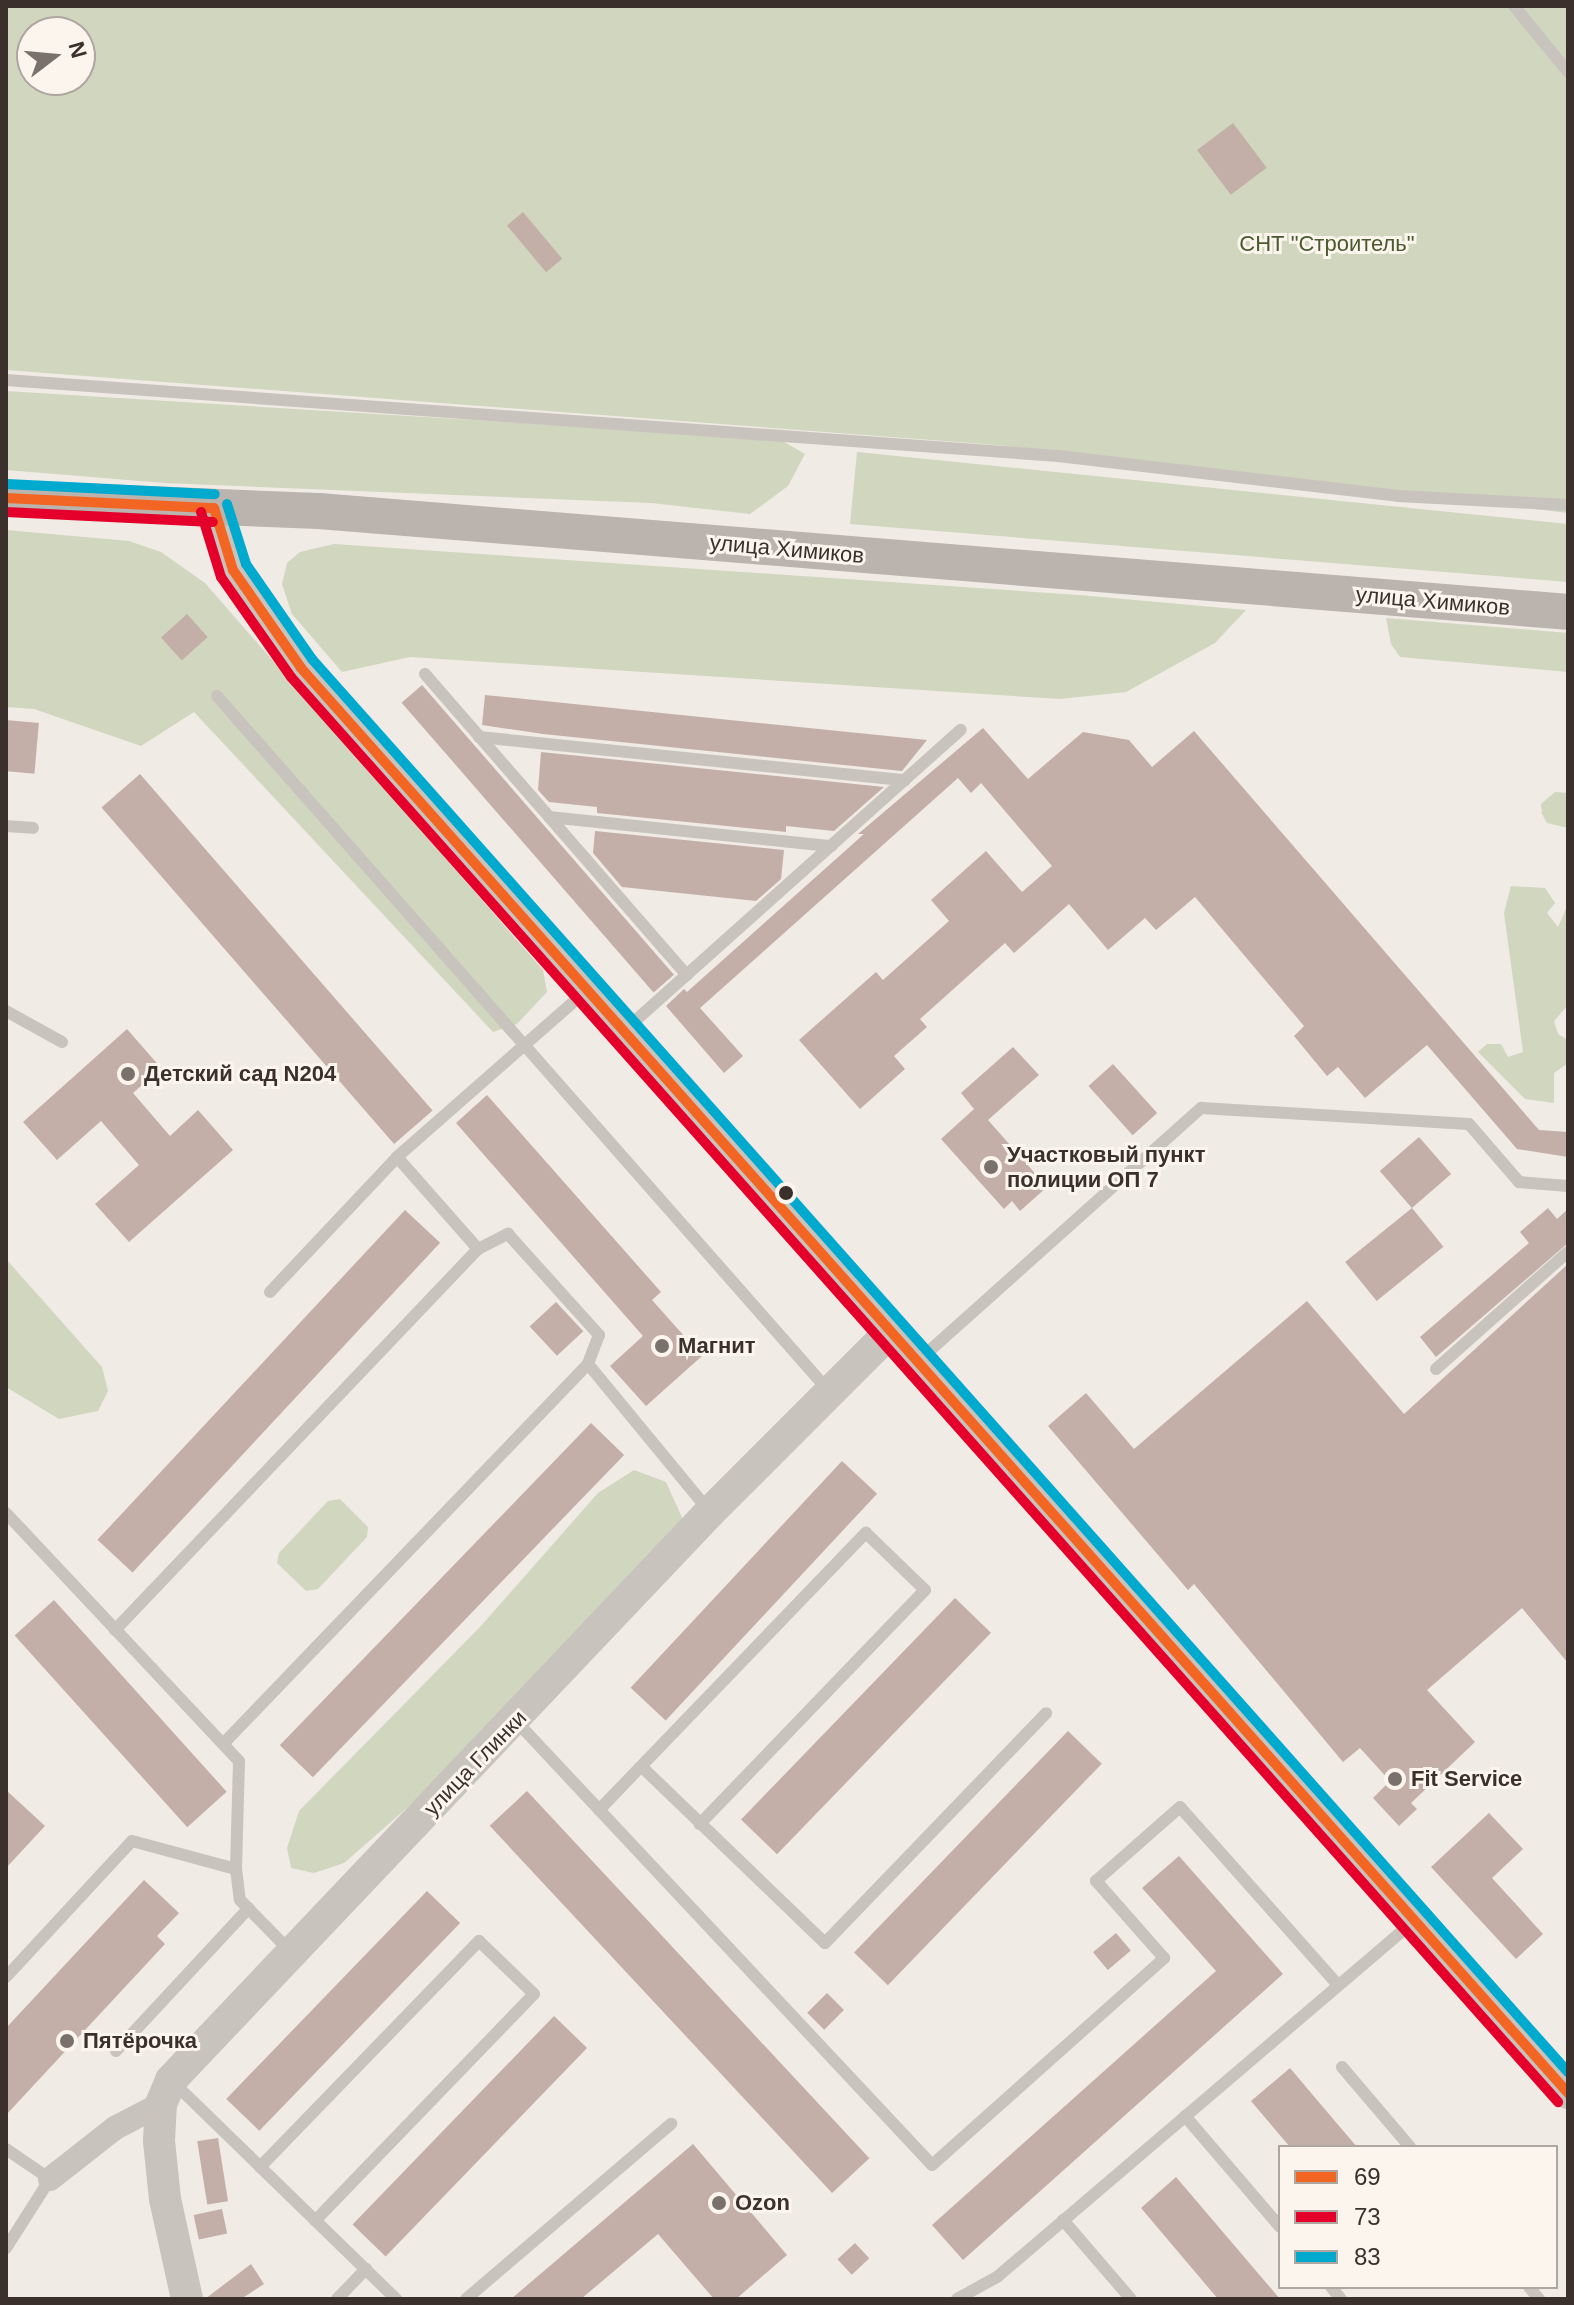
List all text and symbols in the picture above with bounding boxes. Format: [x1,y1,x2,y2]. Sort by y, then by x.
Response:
north arrow [16,16,96,96]
text: N [63,39,92,61]
park label: СНТ "Строитель" [1239,231,1415,257]
street label: улица Химиков [709,529,865,569]
street label: улица Химиков [1355,581,1511,621]
place label: Детский сад N204 [144,1061,336,1087]
marker: Детский сад N204 [119,1065,137,1083]
place label: Участковый пункт полиции ОП 7 [1007,1141,1205,1192]
marker: Участковый пункт полиции ОП 7 [982,1158,1000,1176]
unlabelled marker [778,1185,794,1201]
place label: Магнит [678,1333,756,1359]
marker: Магнит [653,1337,671,1355]
street label: улица Глинки [418,1705,532,1821]
place label: Fit Service [1411,1766,1522,1792]
marker: Fit Service [1386,1770,1404,1788]
place label: Пятёрочка [83,2028,197,2054]
marker: Пятёрочка [58,2032,76,2050]
legend [1278,2145,1558,2289]
text: 69 [1354,2163,1381,2190]
place label: Ozon [735,2190,790,2216]
marker: Ozon [710,2194,728,2212]
text: 73 [1354,2203,1381,2230]
text: 83 [1354,2243,1381,2270]

